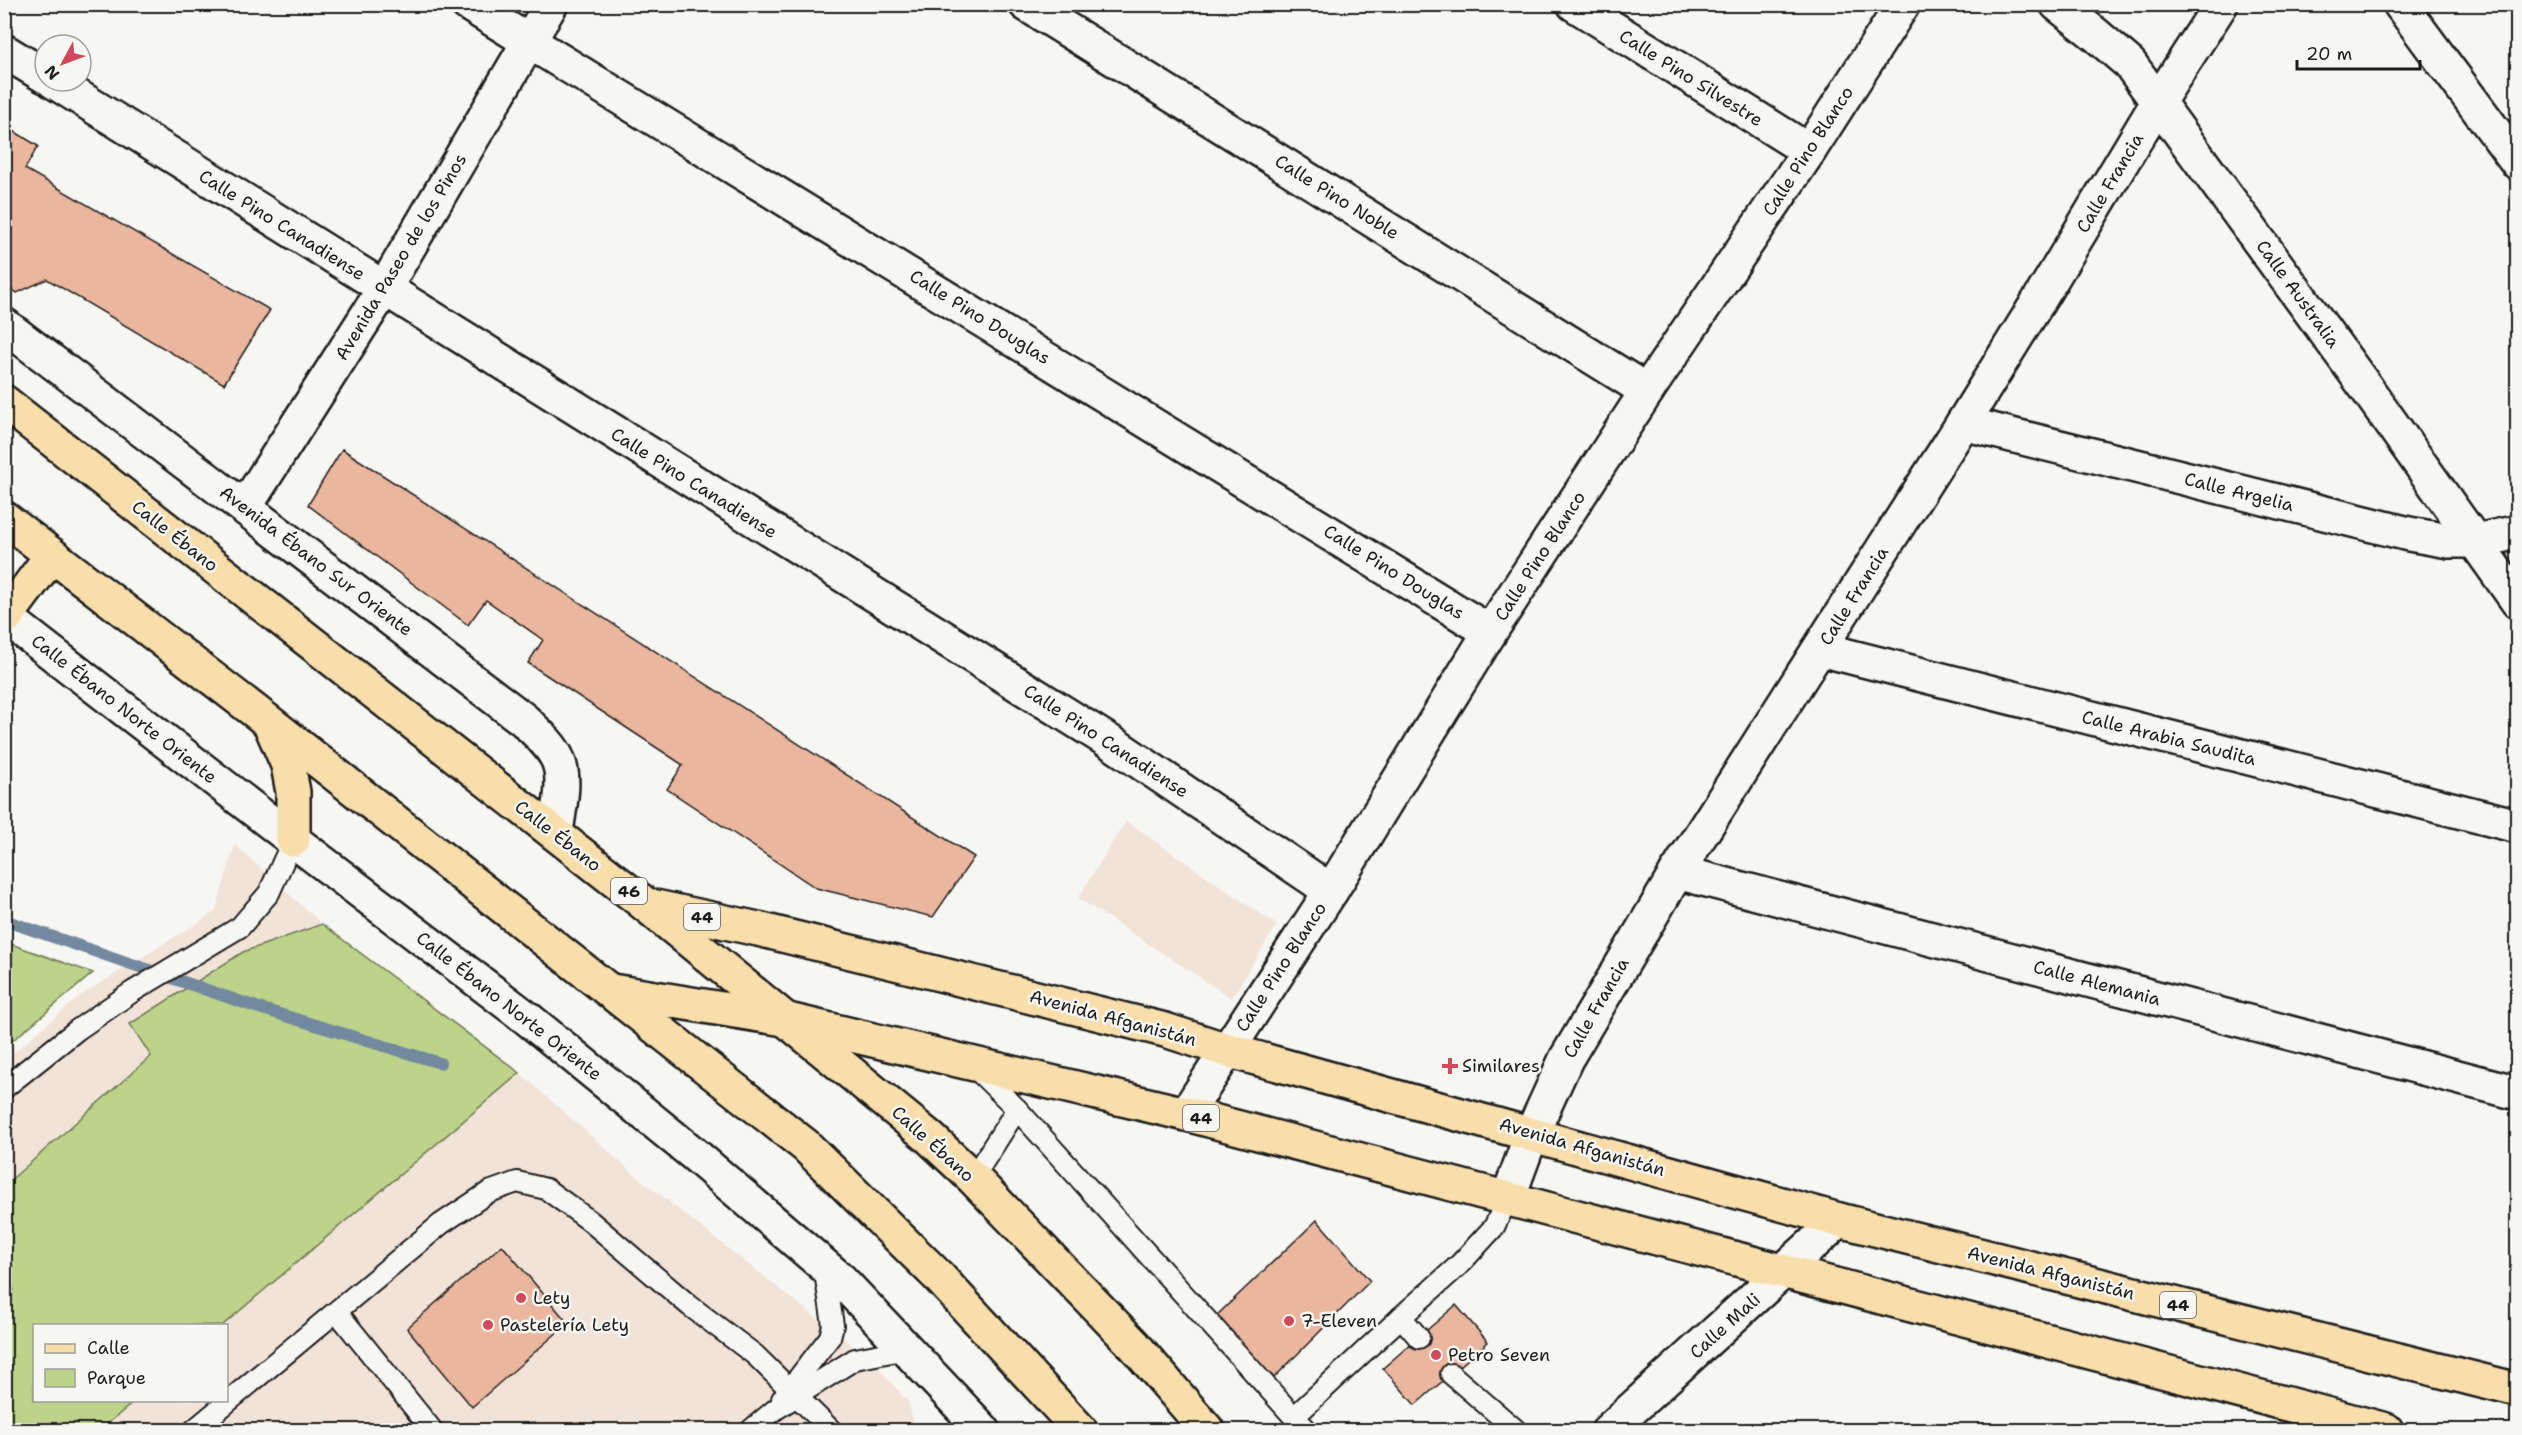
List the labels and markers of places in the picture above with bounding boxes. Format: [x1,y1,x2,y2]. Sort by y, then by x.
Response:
place label: Similares [1462,1054,1540,1078]
marker: Similares [1443,1059,1457,1073]
place label: Lety [533,1286,570,1310]
marker: Lety [514,1291,528,1305]
place label: 7-Eleven [1301,1309,1377,1333]
place label: Pastelería Lety [500,1313,629,1337]
marker: 7-Eleven [1282,1314,1296,1328]
marker: Pastelería Lety [481,1318,495,1332]
place label: Petro Seven [1448,1343,1550,1367]
marker: Petro Seven [1429,1348,1443,1362]

